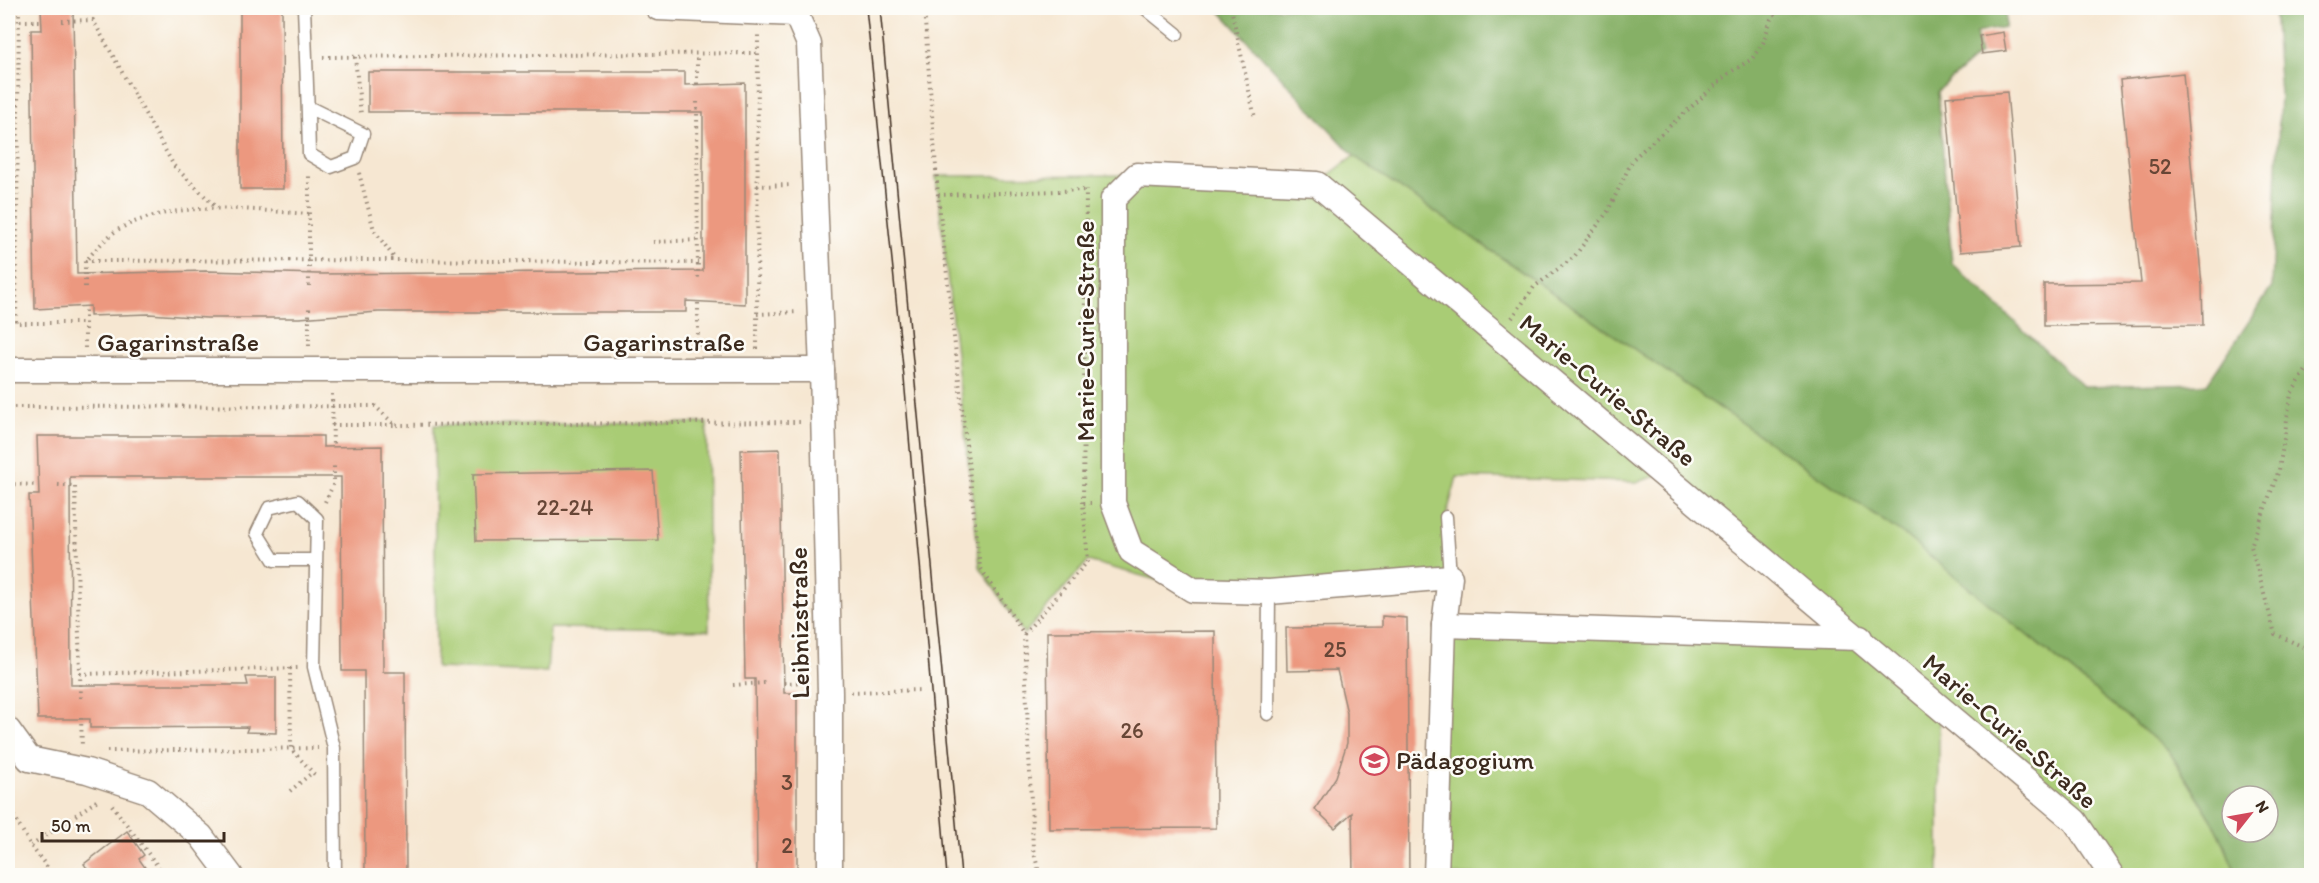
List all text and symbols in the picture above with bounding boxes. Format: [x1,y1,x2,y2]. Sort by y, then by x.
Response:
house number: 52 [2148,153,2172,180]
street label: Marie-Curie-Straße [1069,221,1101,441]
street label: Marie-Curie-Straße [1513,307,1703,473]
street label: Gagarinstraße [97,326,259,358]
street label: Gagarinstraße [583,326,745,358]
house number: 22-24 [537,494,593,521]
street label: Leibnizstraße [782,547,816,699]
house number: 25 [1323,636,1347,663]
street label: Marie-Curie-Straße [1916,646,2104,816]
house number: 26 [1120,717,1144,744]
school or university icon: Pädagogium [1359,744,1391,776]
place label: Pädagogium [1396,744,1534,776]
house number: 3 [781,769,793,796]
north arrow [2220,784,2280,844]
text: N [2252,797,2273,816]
scale bar [42,805,224,843]
text: 50 m [51,815,91,837]
house number: 2 [781,832,793,859]

